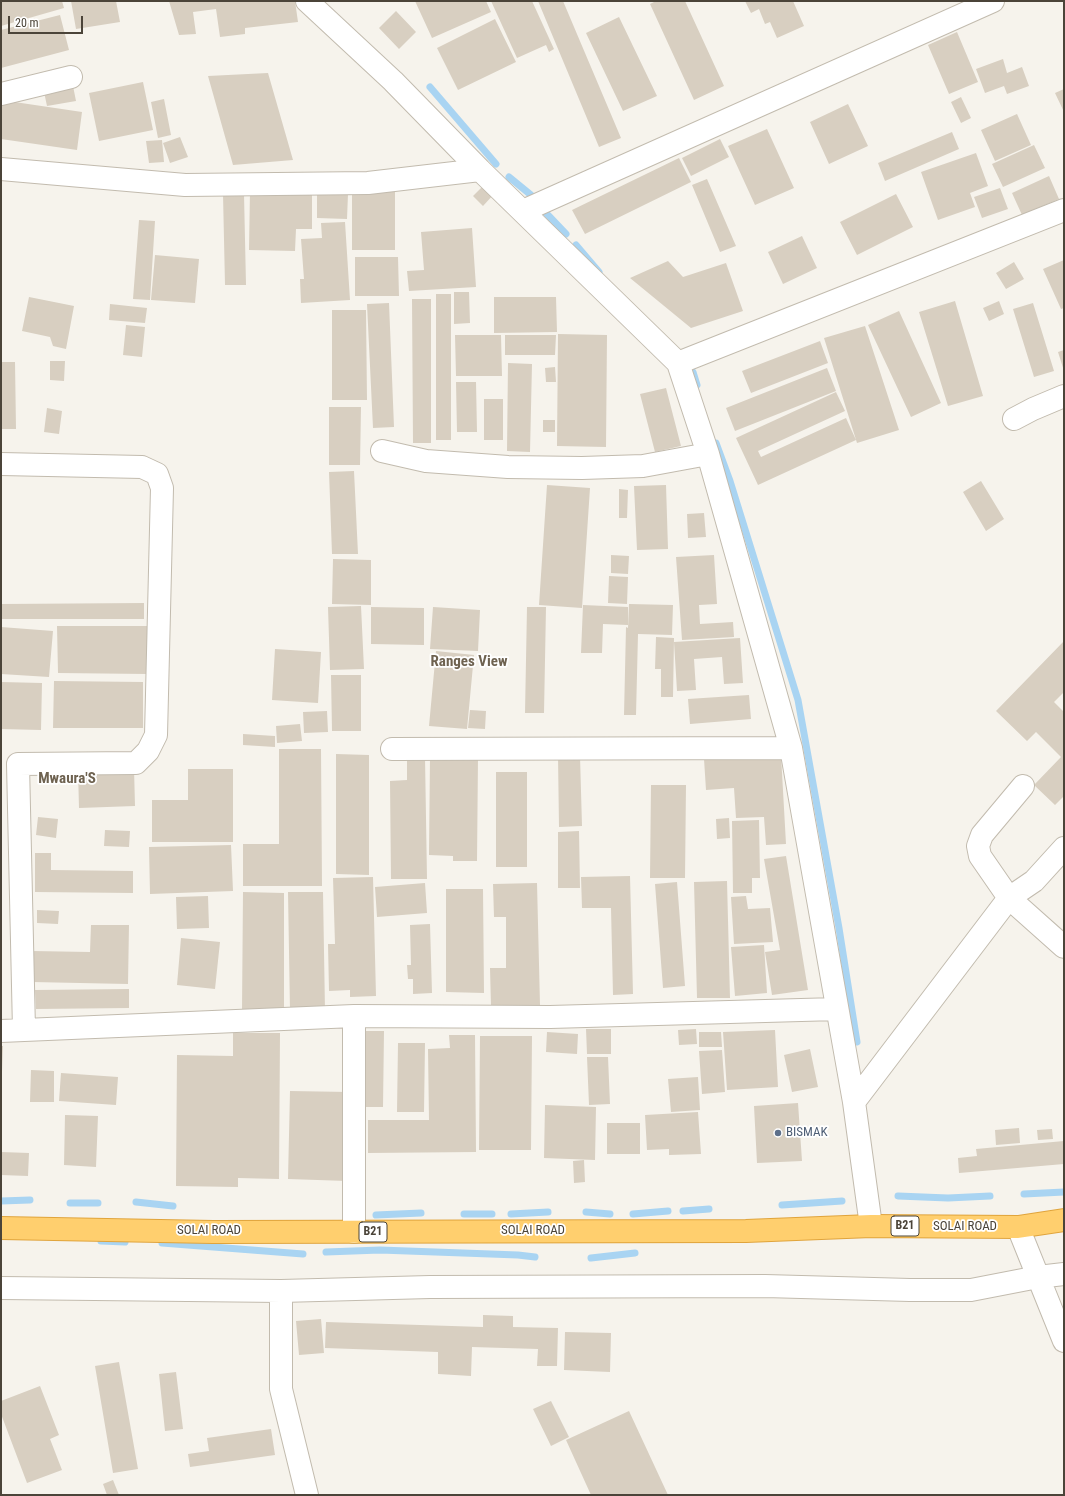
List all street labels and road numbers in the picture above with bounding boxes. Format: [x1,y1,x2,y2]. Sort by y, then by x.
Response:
road number: B21 [891,1216,919,1236]
street label: SOLAI ROAD [933,1219,997,1235]
road number: B21 [359,1222,387,1242]
street label: SOLAI ROAD [177,1223,241,1239]
street label: SOLAI ROAD [501,1223,565,1239]

